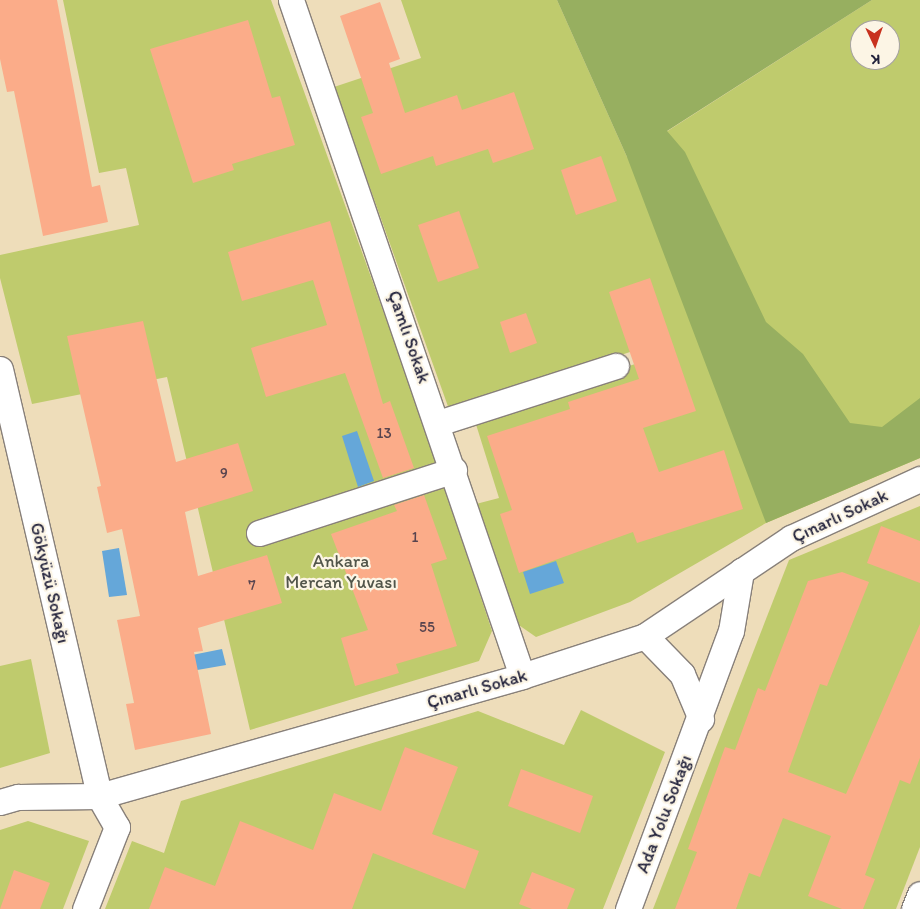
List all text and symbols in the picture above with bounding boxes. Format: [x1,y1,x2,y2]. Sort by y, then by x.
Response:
north arrow [850,20,900,70]
text: K [871,51,881,68]
street label: Çamlı Sokak [383,288,435,386]
house number: 13 [376,425,392,443]
house number: 9 [220,465,228,483]
street label: Çınarlı Sokak [789,484,891,548]
street label: Gökyüzü Sokağı [26,521,74,645]
house number: 1 [412,529,418,547]
park label: Ankara Mercan Yuvası [286,551,396,594]
house number: 7 [248,577,256,595]
house number: 55 [419,619,435,637]
street label: Çınarlı Sokak [425,664,529,714]
street label: Ada Yolu Sokağı [632,752,696,876]

